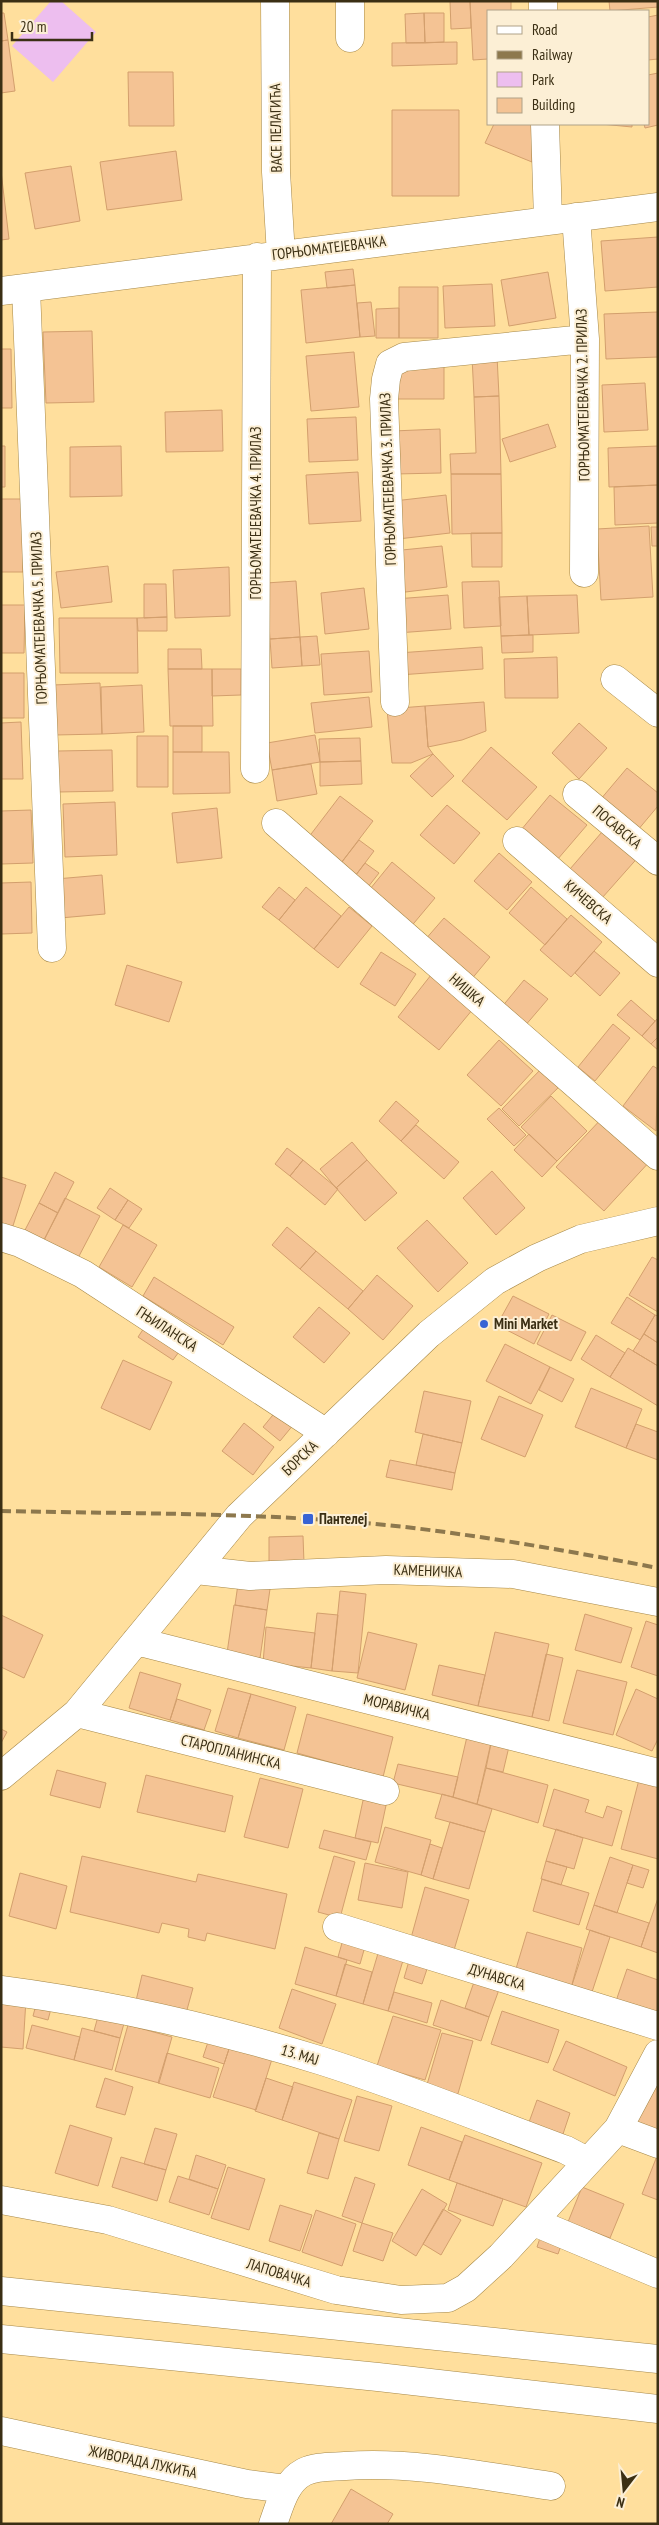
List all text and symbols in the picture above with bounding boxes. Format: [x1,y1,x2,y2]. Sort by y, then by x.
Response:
scale bar [12,10,92,42]
legend [487,10,649,125]
text: 20 m [20,17,46,36]
text: Road [532,20,558,39]
text: Railway [532,45,573,64]
text: Park [532,70,554,89]
street label: ВАСЕ ПЕЛАГИЋА [265,82,286,173]
text: Building [532,95,575,114]
street label: ГОРЊОМАТЕЈЕВАЧКА [271,231,388,264]
street label: ГОРЊОМАТЕЈЕВАЧКА 2. ПРИЛАЗ [571,308,594,482]
street label: ГОРЊОМАТЕЈЕВАЧКА 3. ПРИЛАЗ [375,392,400,566]
street label: ГОРЊОМАТЕЈЕВАЧКА 4. ПРИЛАЗ [246,427,265,599]
street label: ГОРЊОМАТЕЈЕВАЧКА 5. ПРИЛАЗ [26,531,51,705]
street label: ПОСАВСКА [589,801,646,853]
street label: КИЧЕВСКА [560,876,617,928]
street label: НИШКА [446,969,490,1011]
street label: ГЊИЛАНСКА [133,1302,202,1356]
place label: Mini Market [494,1314,559,1333]
marker: Mini Market [478,1318,490,1330]
street label: БОРСКА [278,1435,322,1479]
place label: Пантелеј [319,1509,367,1528]
marker: Пантелеј [301,1512,315,1526]
street label: КАМЕНИЧКА [393,1560,463,1581]
street label: МОРАВИЧКА [362,1689,433,1724]
street label: СТАРОПЛАНИНСКА [179,1730,284,1773]
street label: ДУНАВСКА [467,1959,529,1994]
street label: 13. МАЈ [279,2040,321,2069]
street label: ЛАПОВАЧКА [244,2253,315,2292]
street label: ЖИВОРАДА ЛУКИЋА [86,2441,200,2482]
north arrow [599,2465,649,2515]
text: N [614,2493,627,2512]

